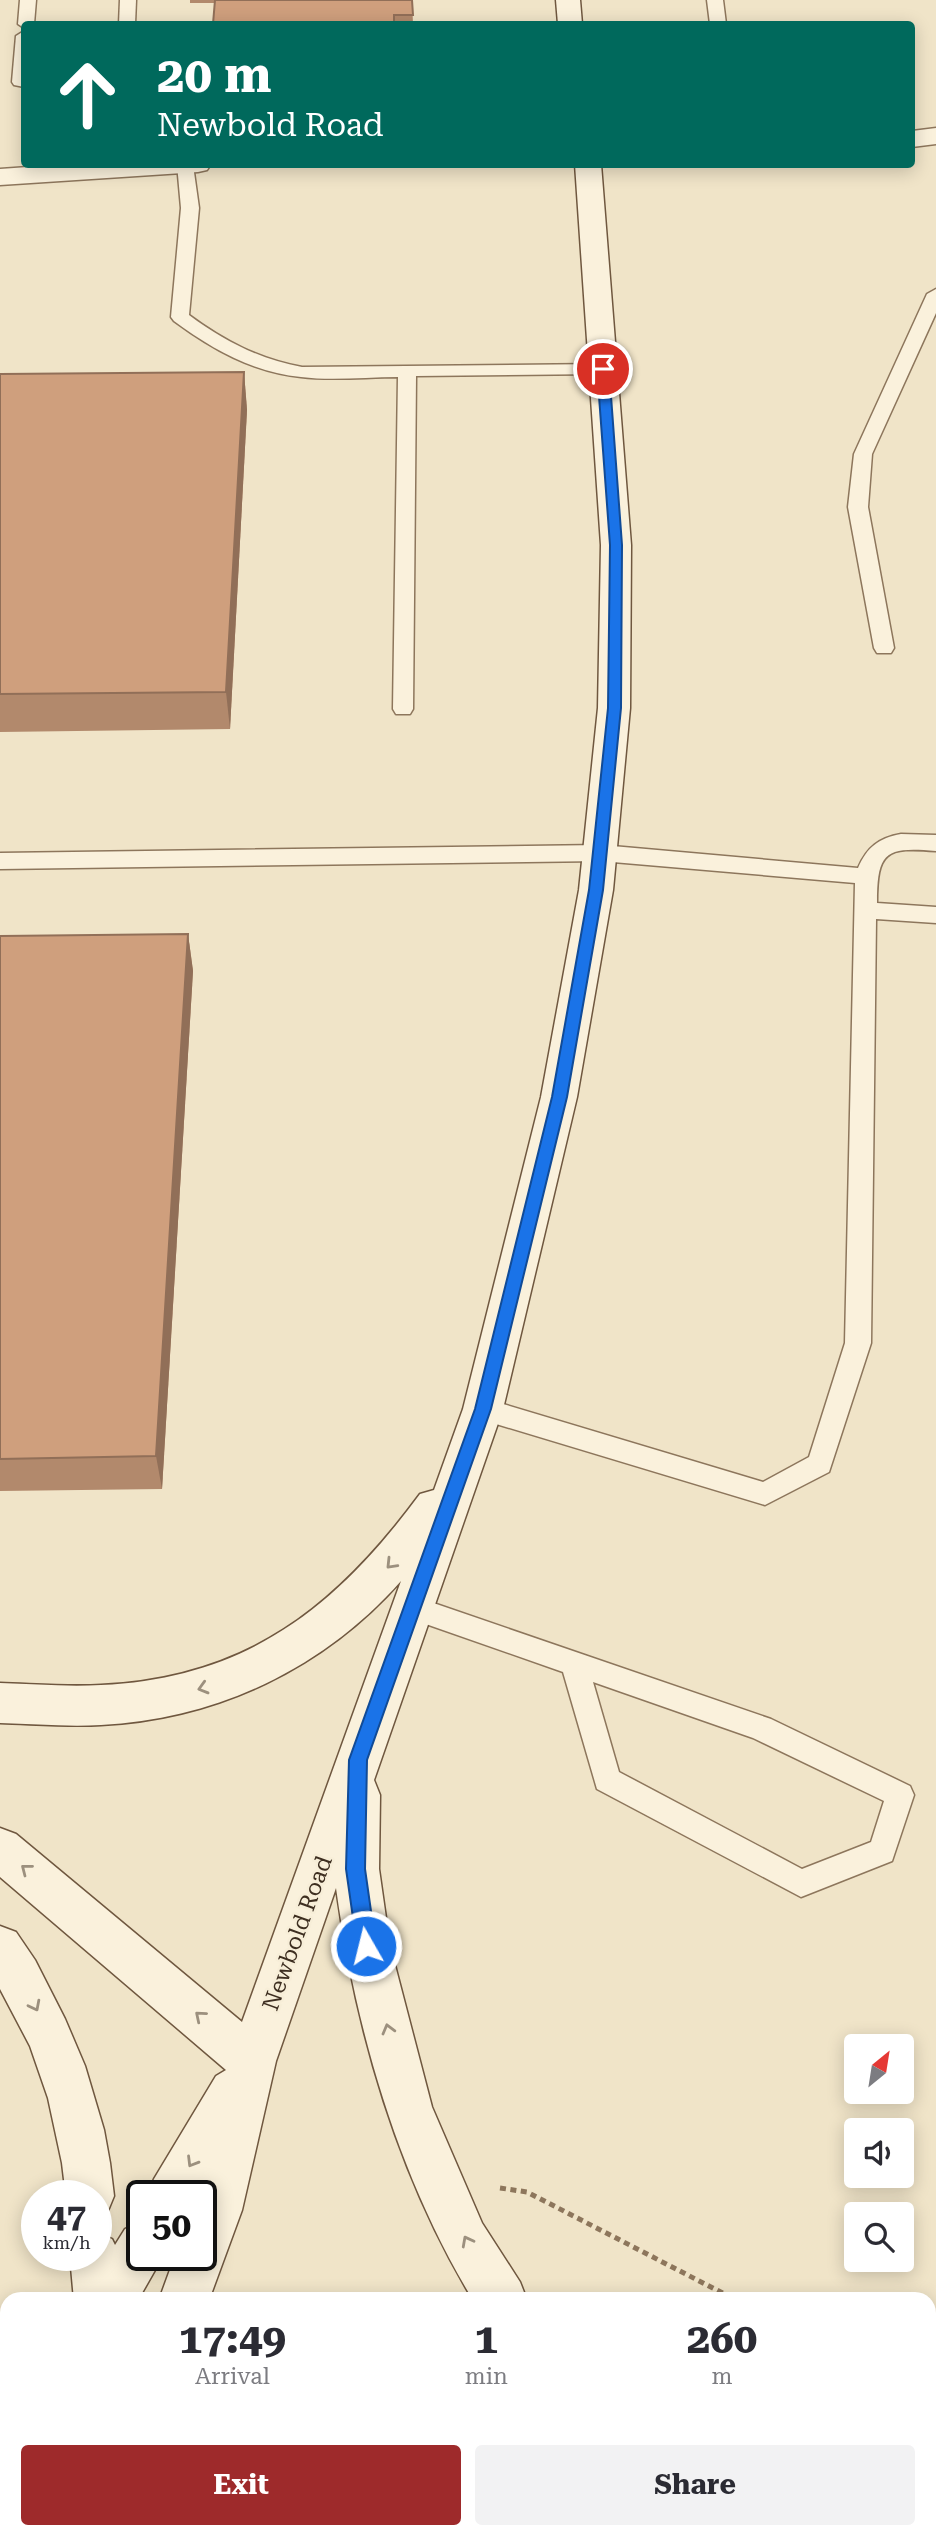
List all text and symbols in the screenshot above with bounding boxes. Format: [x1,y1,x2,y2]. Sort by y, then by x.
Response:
text: 20 m [157,47,272,104]
icon: ahead [42,49,133,140]
text: Newbold Road [157,106,383,144]
pin [573,339,633,399]
icon: arrive [584,350,622,388]
one-way arrow [386,1556,399,1569]
one-way arrow [198,1679,210,1694]
street label: Newbold Road [257,1852,338,2014]
one-way arrow [22,1865,34,1878]
position arrow [329,1909,403,1983]
one-way arrow [26,1999,40,2011]
one-way arrow [195,2012,207,2025]
one-way arrow [382,2023,396,2035]
north arrow [844,2034,914,2104]
map controls [844,2034,914,2272]
button: sound [844,2118,914,2188]
one-way arrow [187,2154,200,2167]
speed limit sign: 50 [126,2180,217,2271]
text: 47 [47,2196,86,2237]
button: search [844,2202,914,2272]
text: km/h [42,2232,91,2253]
one-way arrow [461,2236,475,2249]
text: 17:49 [179,2314,286,2363]
text: 1 [475,2314,498,2363]
text: 260 [687,2314,757,2363]
text: Arrival [195,2363,270,2390]
text: min [465,2363,508,2390]
text: m [711,2363,732,2390]
button: Exit [21,2445,461,2525]
button: Share [475,2445,915,2525]

